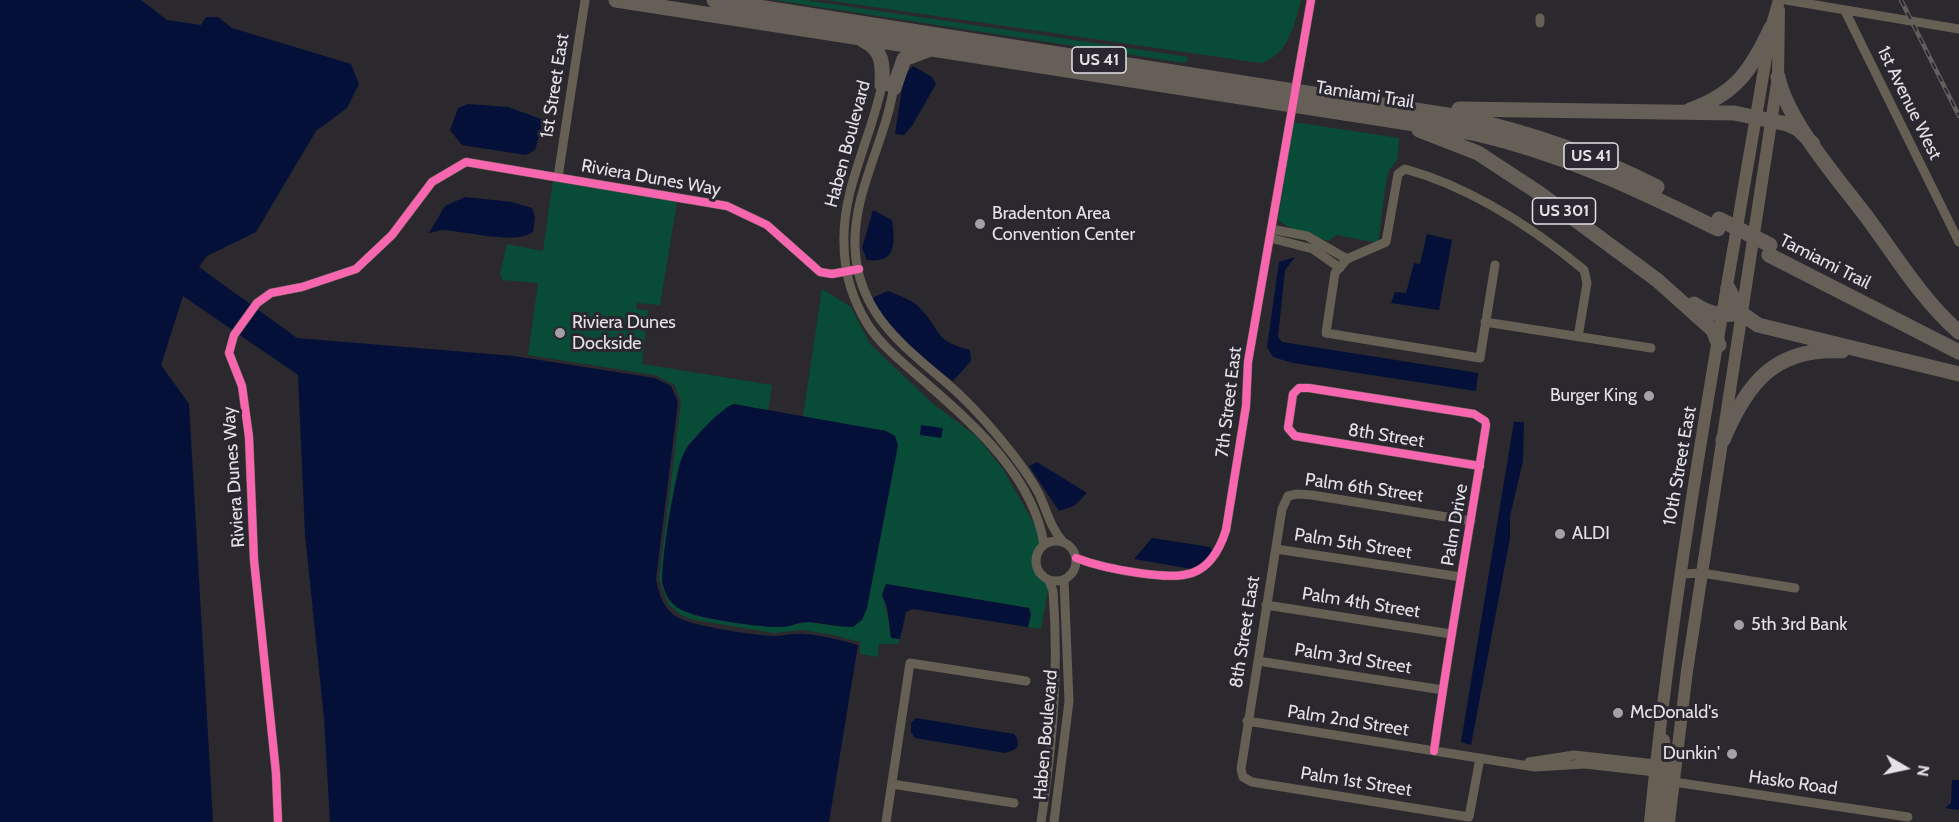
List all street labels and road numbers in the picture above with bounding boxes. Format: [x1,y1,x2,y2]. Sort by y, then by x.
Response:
street label: 1st Street East [536,32,574,140]
street label: 1st Avenue West [1872,43,1946,163]
road number: US 41 [1072,47,1126,73]
street label: Tamiami Trail [1314,77,1416,113]
street label: Haben Boulevard [821,78,875,210]
road number: US 41 [1564,143,1618,169]
street label: Riviera Dunes Way [579,155,723,201]
road number: US 301 [1532,198,1596,224]
street label: Tamiami Trail [1776,230,1874,294]
street label: 7th Street East [1211,345,1247,459]
street label: 10th Street East [1659,405,1701,527]
street label: Riviera Dunes Way [218,406,250,548]
street label: 8th Street [1346,419,1426,453]
street label: Palm 6th Street [1304,469,1424,507]
street label: Palm Drive [1437,482,1473,568]
street label: Palm 5th Street [1293,524,1413,564]
street label: 8th Street East [1225,574,1265,690]
street label: Palm 4th Street [1300,583,1422,623]
street label: Palm 3rd Street [1293,639,1413,679]
street label: Haben Boulevard [1030,669,1062,801]
street label: Palm 2nd Street [1286,701,1410,741]
street label: Palm 1st Street [1299,763,1413,801]
street label: Hasko Road [1747,766,1839,800]

